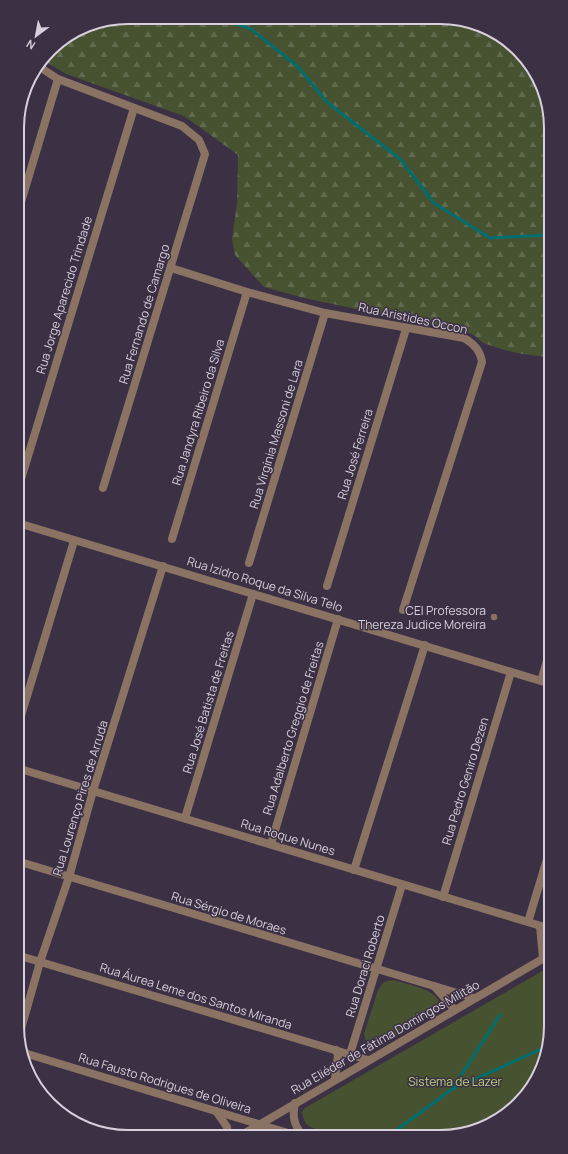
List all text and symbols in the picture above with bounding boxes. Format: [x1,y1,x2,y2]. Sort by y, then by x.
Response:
north arrow [16,16,56,56]
text: N [23,36,38,53]
street label: Rua Jorge Aparecido Trindade [32,214,96,376]
street label: Rua Fernando de Camargo [115,242,173,386]
street label: Rua Aristides Occon [357,298,469,338]
street label: Rua Jandyra Ribeiro da Silva [168,337,228,487]
street label: Rua Virgínia Massoni de Lara [245,357,307,511]
street label: Rua José Ferreira [333,407,377,501]
street label: Rua Izidro Roque da Silva Telo [185,552,345,616]
place label: CEI Professora Thereza Judice Moreira [358,602,486,633]
marker: CEI Professora Thereza Judice Moreira [489,612,499,622]
street label: Rua José Batista de Freitas [178,629,238,775]
street label: Rua Adalberto Greggio de Freitas [258,639,328,817]
street label: Rua Pedro Geniro Dezen [437,715,493,847]
street label: Rua Lourenço Pires de Arruda [48,718,112,878]
street label: Rua Roque Nunes [239,815,337,859]
street label: Rua Sérgio de Moraes [169,887,289,939]
street label: Rua Doraci Roberto [341,913,389,1019]
street label: Rua Áurea Leme dos Santos Miranda [98,959,294,1033]
street label: Rua Eliéder de Fátima Domingos Militão [288,976,482,1098]
street label: Rua Fausto Rodrigues de Oliveira [77,1049,253,1117]
park label: Sistema de Lazer [408,1073,503,1090]

